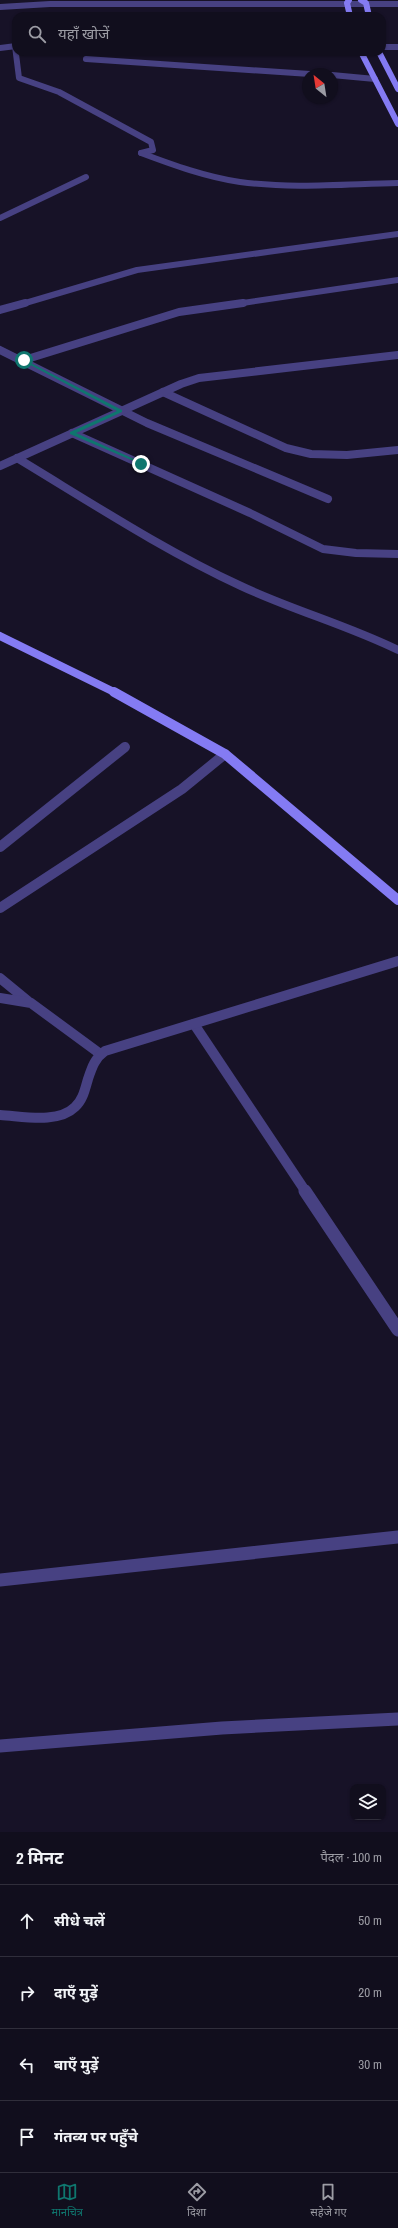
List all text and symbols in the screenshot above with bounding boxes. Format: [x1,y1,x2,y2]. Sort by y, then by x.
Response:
search box [12,12,386,56]
icon: search [26,23,48,45]
text: यहाँ खोजें [58,23,109,44]
north arrow [302,68,338,104]
route start [15,351,33,369]
route end [132,455,150,473]
map controls [350,1784,386,1820]
button: layers [350,1784,386,1820]
text: 2 मिनट [16,1846,63,1869]
text: पैदल · 100 m [320,1849,382,1866]
icon: ahead [16,1910,38,1932]
text: सीधे चलें [54,1910,105,1931]
text: 50 m [358,1912,382,1929]
icon: right [16,1982,38,2004]
text: दाएँ मुड़ें [54,1982,98,2003]
text: 20 m [358,1984,382,2001]
icon: left [16,2054,38,2076]
text: बाएँ मुड़ें [54,2054,99,2075]
text: 30 m [358,2056,382,2073]
icon: arrive [16,2126,38,2148]
text: गंतव्य पर पहुँचे [54,2126,138,2147]
tab: मानचित्र [51,2181,83,2220]
tab: दिशा [186,2181,208,2220]
tab: सहेजे गए [310,2181,347,2220]

